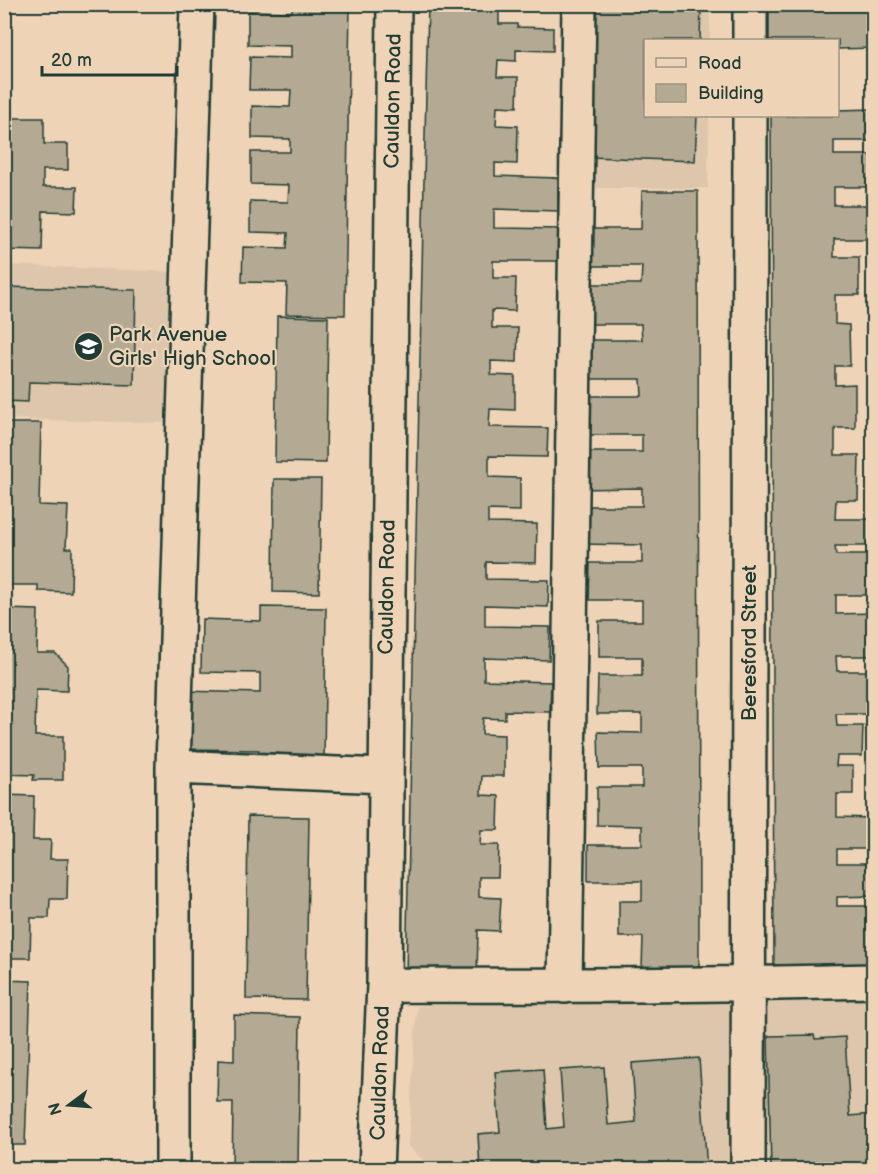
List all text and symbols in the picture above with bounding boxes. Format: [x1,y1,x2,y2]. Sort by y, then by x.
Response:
street label: Cauldon Road [379,33,407,169]
scale bar [42,39,177,77]
legend [644,39,839,117]
text: 20 m [51,50,92,71]
text: Road [698,53,742,74]
text: Building [698,83,764,104]
place label: Park Avenue Girls' High School [109,322,276,371]
school or university icon: Park Avenue Girls' High School [72,330,104,362]
street label: Cauldon Road [373,519,401,655]
street label: Beresford Street [737,564,762,721]
street label: Cauldon Road [365,1005,395,1141]
north arrow [39,1075,99,1135]
text: N [45,1100,67,1117]

